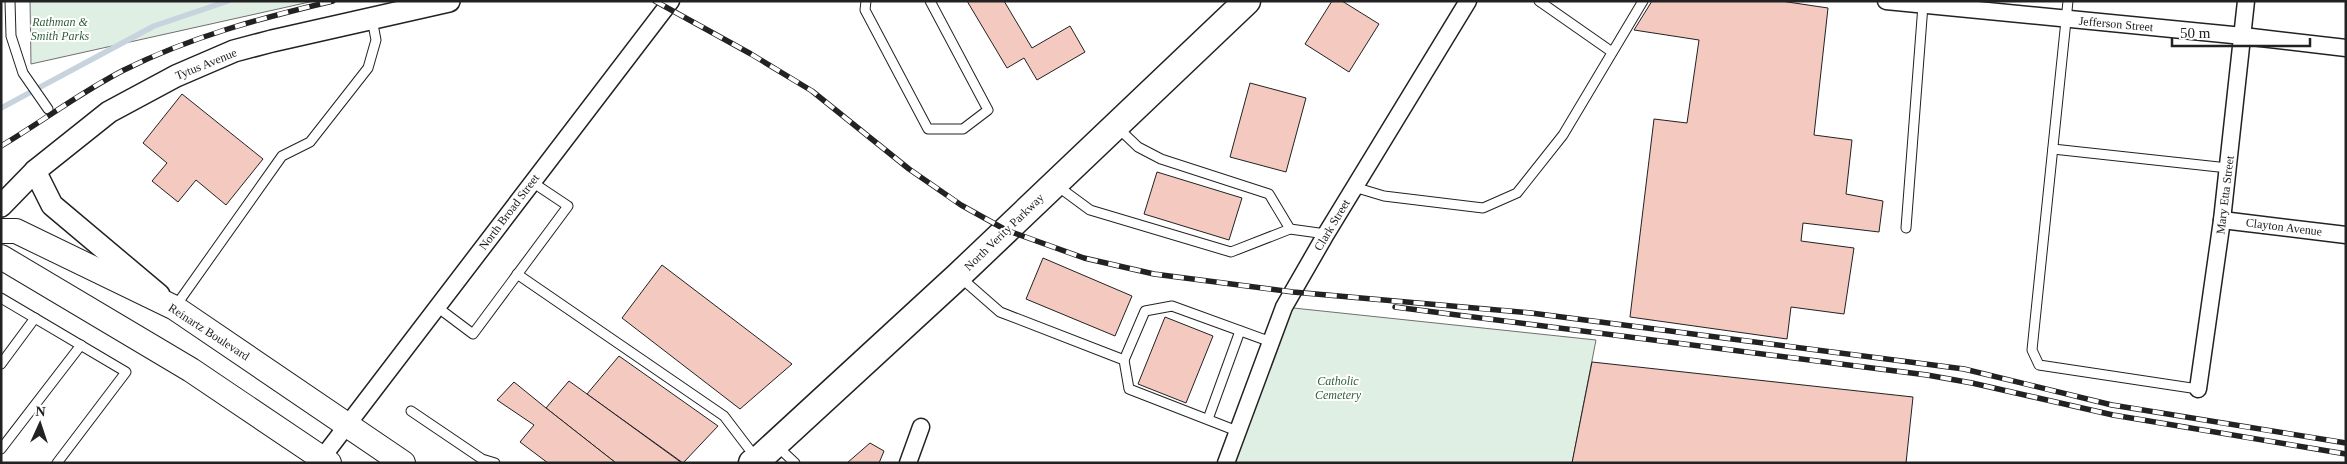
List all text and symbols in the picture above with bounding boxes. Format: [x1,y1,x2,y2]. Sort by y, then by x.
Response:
street label: Jefferson Street [2078,14,2155,34]
park label: Rathman & Smith Parks [31,15,89,43]
scale bar [2172,15,2310,47]
text: 50 m [2180,25,2211,41]
street label: Tytus Avenue [173,45,239,83]
street label: Mary Etta Street [2213,154,2237,235]
street label: North Broad Street [476,171,542,253]
street label: North Verity Parkway [961,190,1047,274]
street label: Clark Street [1311,196,1353,253]
street label: Clayton Avenue [2245,215,2323,239]
street label: Reinartz Boulevard [166,301,252,363]
park label: Catholic Cemetery [1315,374,1362,402]
north arrow [15,399,65,449]
text: N [35,404,46,419]

